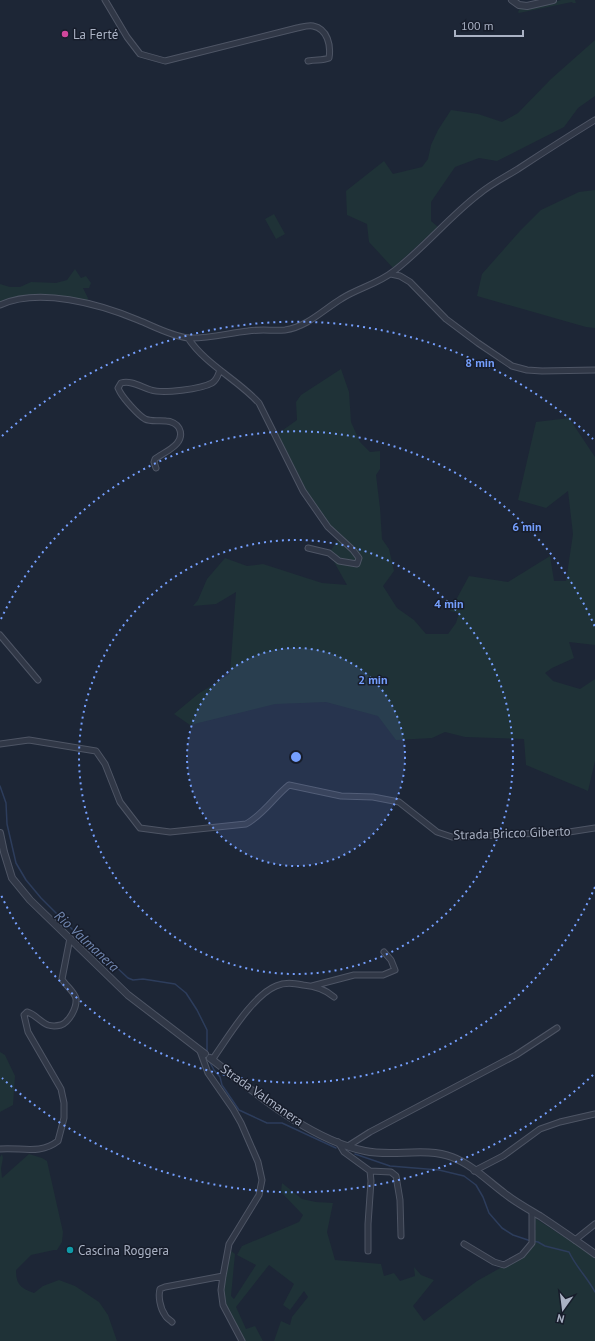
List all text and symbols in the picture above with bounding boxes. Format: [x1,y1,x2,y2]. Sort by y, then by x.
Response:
scale bar [455,12,523,38]
text: 100 m [461,18,494,33]
place label: La Ferté [73,26,118,43]
marker: La Ferté [60,29,70,39]
text: 8 min [465,355,495,370]
text: 6 min [512,519,542,534]
text: 4 min [434,596,464,611]
text: 2 min [358,672,388,687]
centre of rings [289,750,303,764]
street label: Strada Bricco Giberto [453,822,571,844]
water label: Rio Valmanera [51,906,123,976]
street label: Strada Valmanera [217,1060,307,1130]
place label: Cascina Roggera [78,1242,169,1259]
marker: Cascina Roggera [65,1245,75,1255]
north arrow [543,1289,583,1329]
text: N [555,1311,566,1326]

